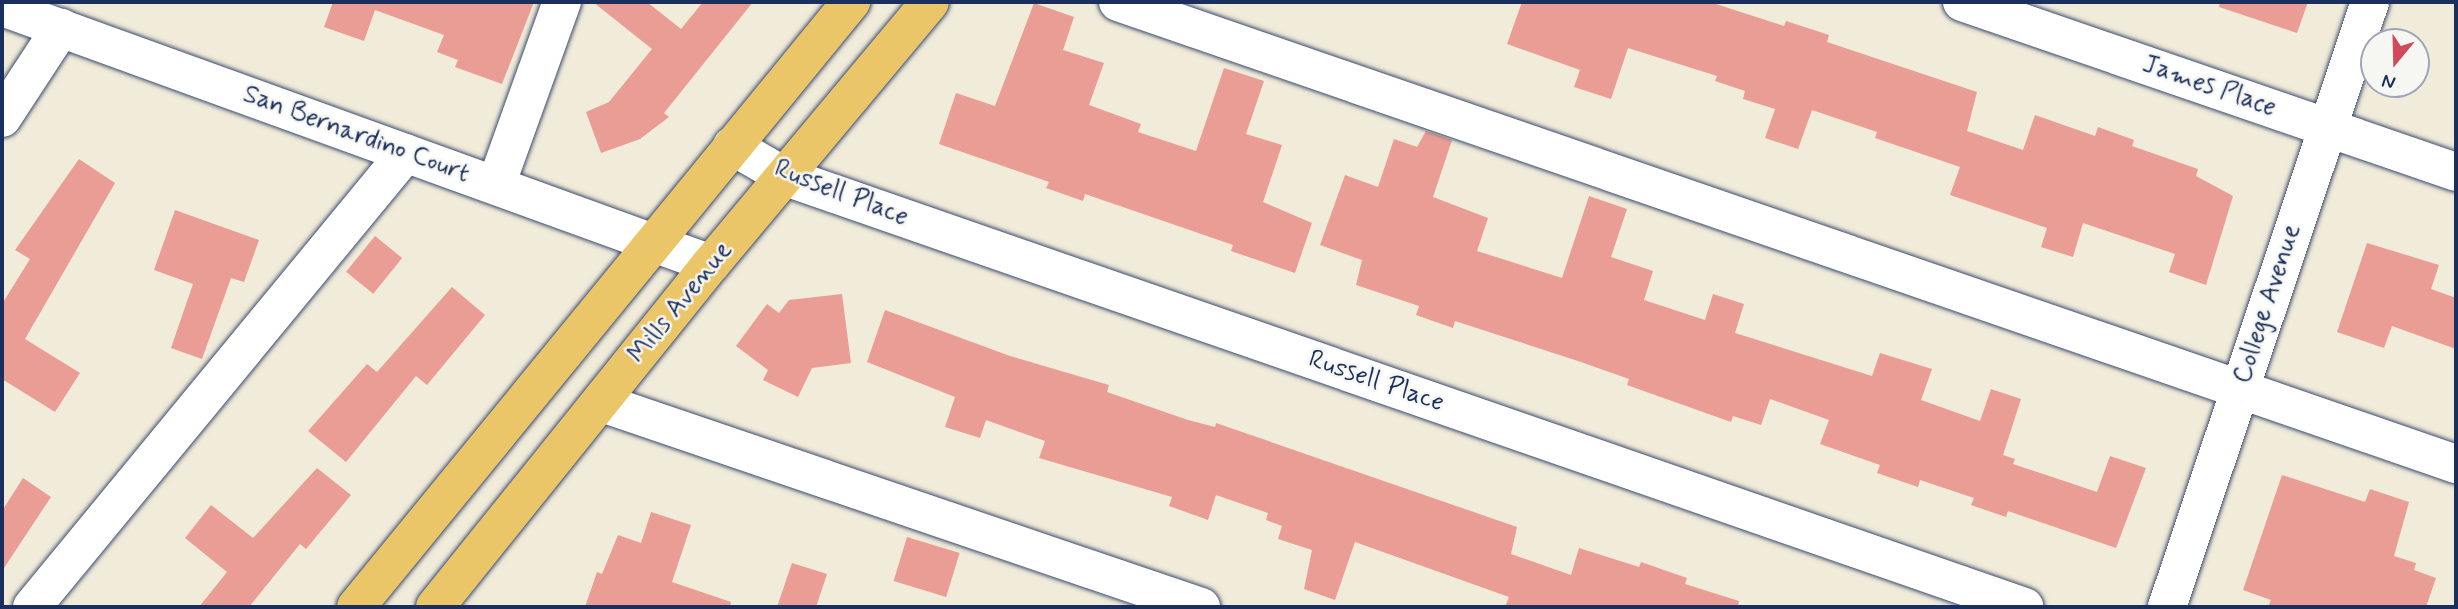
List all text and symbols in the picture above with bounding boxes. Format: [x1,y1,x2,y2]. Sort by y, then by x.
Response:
north arrow [2360,28,2430,98]
street label: James Place [2138,50,2280,124]
text: N [2379,68,2399,95]
street label: San Bernardino Court [233,77,479,193]
street label: Russell Place [771,155,911,233]
street label: College Avenue [2228,220,2308,388]
street label: Mills Avenue [625,239,737,367]
street label: Russell Place [1306,345,1446,419]

